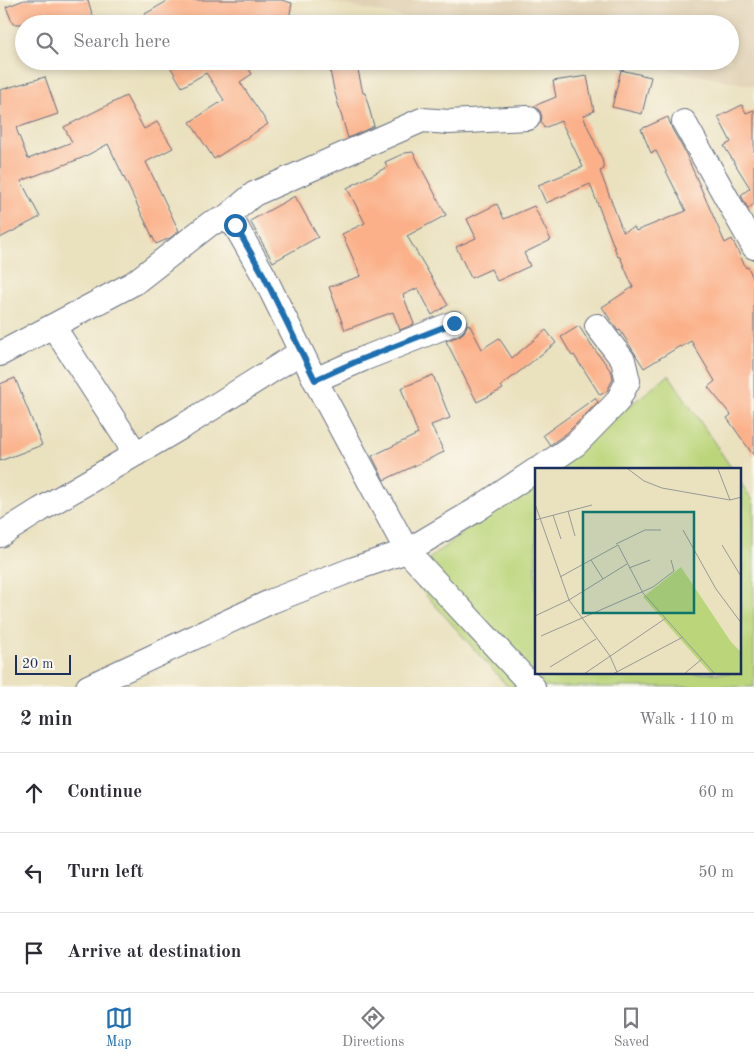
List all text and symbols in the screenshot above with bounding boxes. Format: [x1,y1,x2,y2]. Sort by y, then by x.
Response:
search box [15,15,739,70]
icon: search [33,29,61,57]
text: Search here [73,33,170,52]
route start [224,214,247,237]
route end [443,312,466,335]
inset map [535,468,742,674]
scale bar [15,652,71,675]
text: 20 m [22,657,53,671]
text: 2 min [20,709,73,730]
text: Walk · 110 m [639,712,734,728]
icon: ahead [20,779,48,807]
text: Continue [67,783,142,802]
text: 60 m [698,785,734,801]
icon: left [20,859,48,887]
text: Turn left [67,863,144,882]
text: 50 m [698,865,734,881]
icon: arrive [20,939,48,967]
text: Arrive at destination [67,943,241,962]
tab: Map [105,1004,133,1051]
tab: Directions [342,1004,404,1051]
tab: Saved [614,1004,649,1051]

